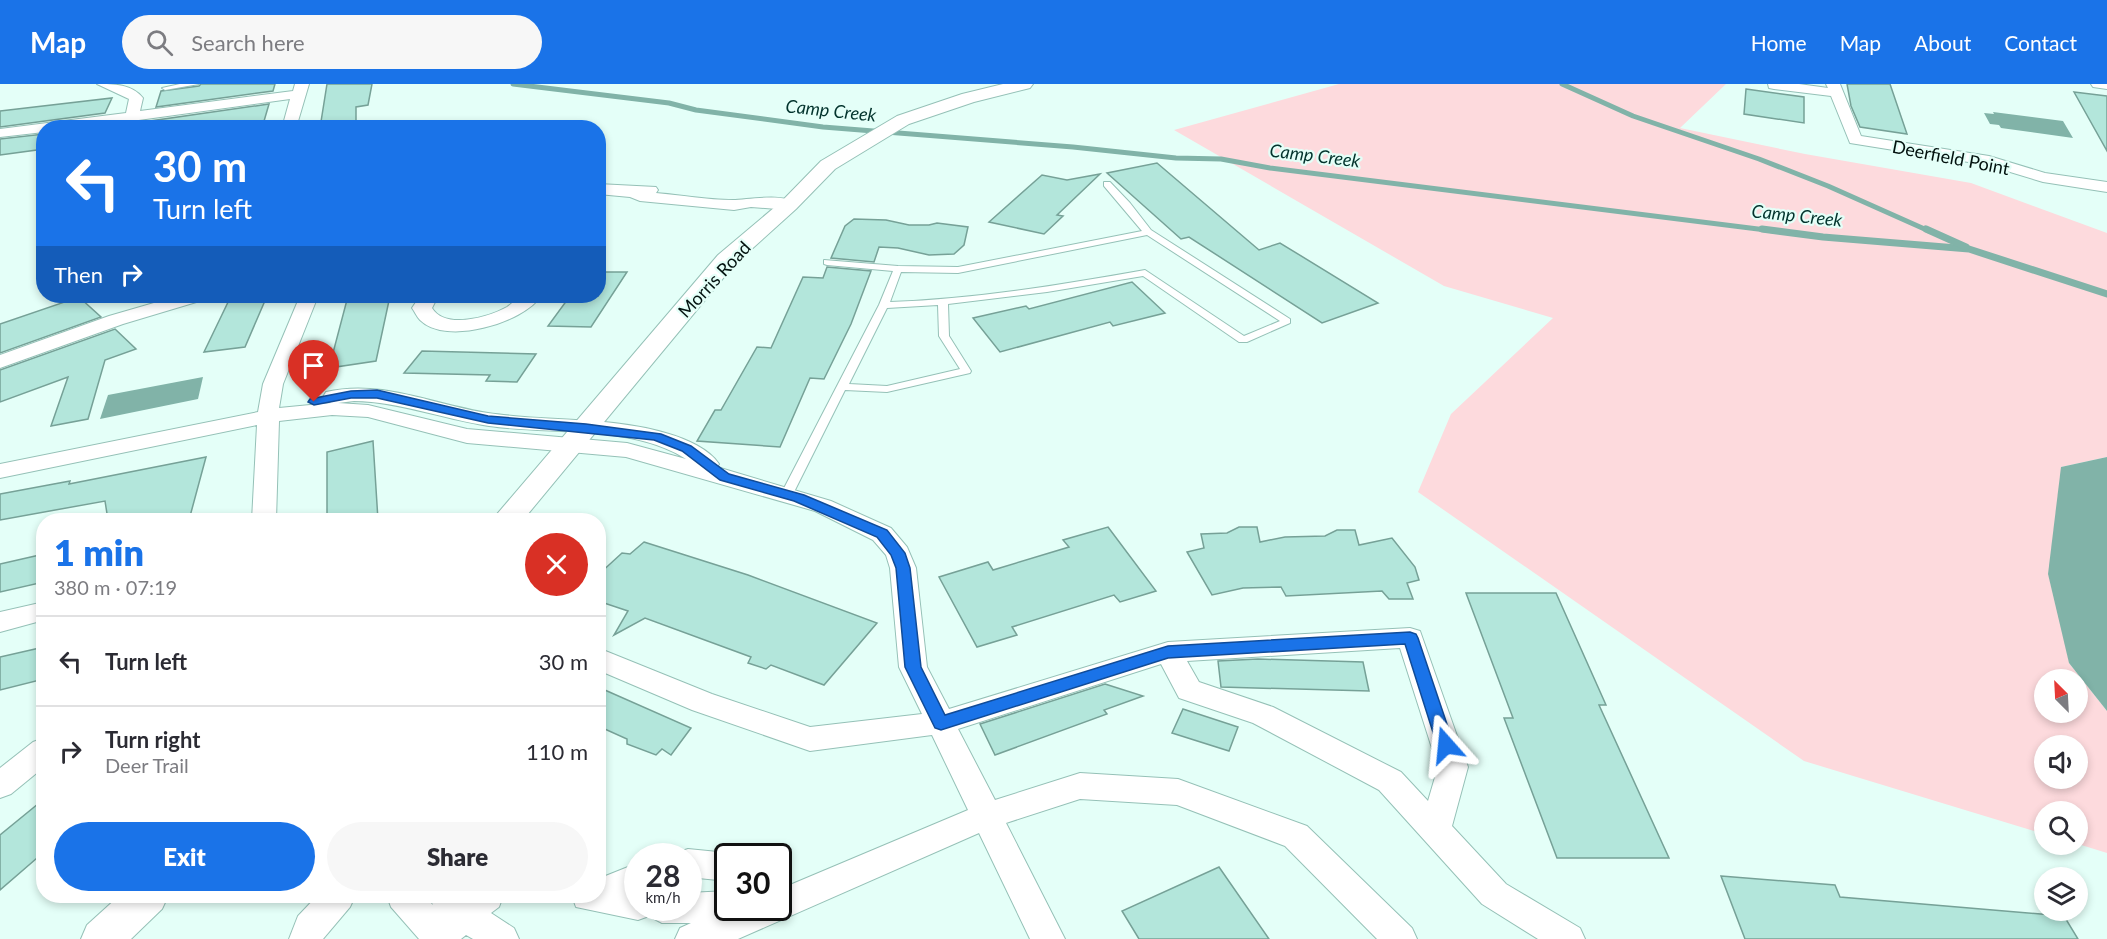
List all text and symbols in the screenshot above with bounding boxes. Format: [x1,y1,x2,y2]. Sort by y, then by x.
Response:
search box [122,15,542,69]
text: Map [30,25,86,59]
icon: search [143,26,176,59]
text: Search here [191,29,305,56]
text: Home [1751,30,1807,55]
text: Map [1840,30,1881,55]
text: About [1914,30,1971,55]
text: Contact [2004,30,2077,55]
water label: Camp Creek [785,94,878,126]
street label: Deerfield Point [1890,135,2012,179]
water label: Camp Creek [1269,139,1362,172]
text: 30 m [153,141,247,191]
icon: left [54,144,132,222]
text: Turn left [153,192,252,225]
water label: Camp Creek [1751,199,1844,231]
street label: Morris Road [673,236,755,322]
icon: right [115,258,148,291]
text: Then [54,261,103,288]
pin [288,340,339,402]
icon: arrive [297,349,330,382]
text: 1 min [54,530,144,574]
button: close [525,533,588,596]
text: 380 m · 07:19 [54,575,177,599]
icon: left [54,645,87,678]
text: Turn left [105,648,187,675]
text: 30 m [539,648,588,675]
north arrow [2034,669,2088,723]
map controls [2034,669,2088,921]
position arrow [1414,713,1478,777]
text: Turn right [105,726,200,753]
icon: right [54,735,87,768]
button: sound [2034,735,2088,789]
text: 110 m [526,738,588,765]
text: Deer Trail [105,753,189,777]
button: search [2034,801,2088,855]
button: Exit [54,822,315,891]
button: Share [327,822,588,891]
speed limit sign: 30 [714,843,792,921]
text: 28 [646,857,680,893]
button: layers [2034,867,2088,921]
text: km/h [645,888,681,906]

